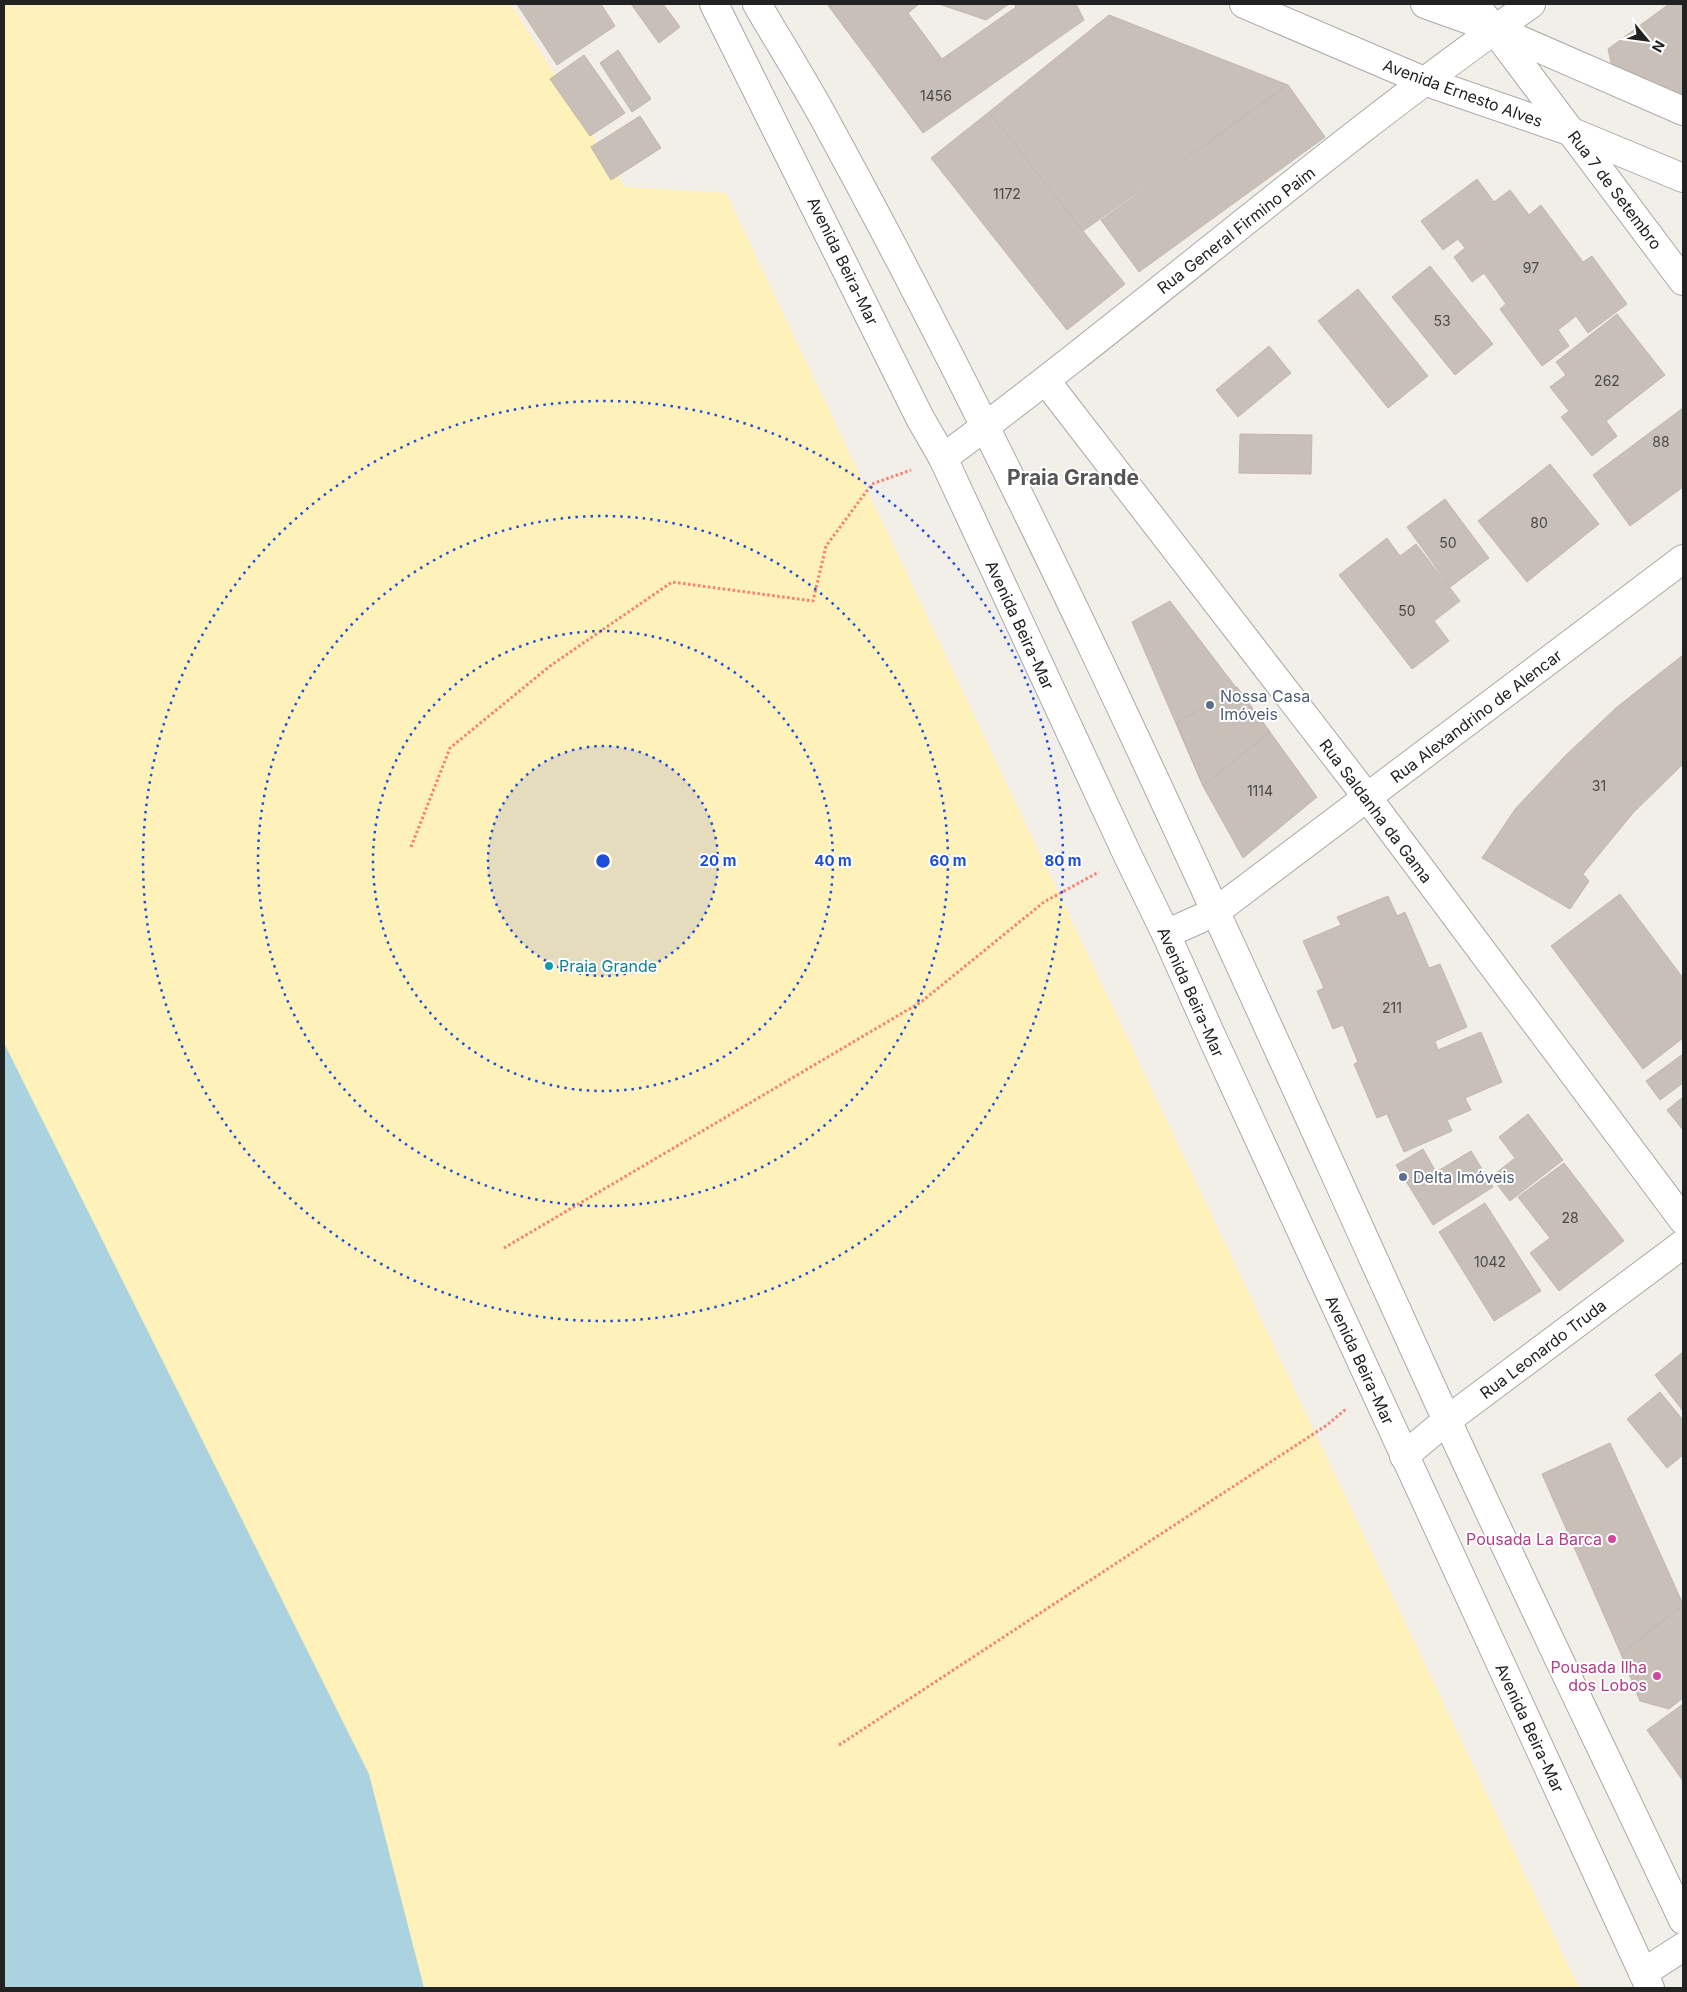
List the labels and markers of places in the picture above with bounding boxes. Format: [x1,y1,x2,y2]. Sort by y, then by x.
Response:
place label: Nossa Casa Imóveis [1220,686,1310,724]
marker: Nossa Casa Imóveis [1204,699,1216,711]
centre of rings [594,852,612,870]
place label: Praia Grande [559,956,657,976]
marker: Praia Grande [543,960,555,972]
place label: Delta Imóveis [1413,1167,1515,1187]
marker: Delta Imóveis [1397,1171,1409,1183]
place label: Pousada La Barca [1466,1529,1602,1549]
marker: Pousada La Barca [1606,1533,1618,1545]
place label: Pousada Ilha dos Lobos [1550,1657,1647,1695]
marker: Pousada Ilha dos Lobos [1651,1670,1663,1682]

